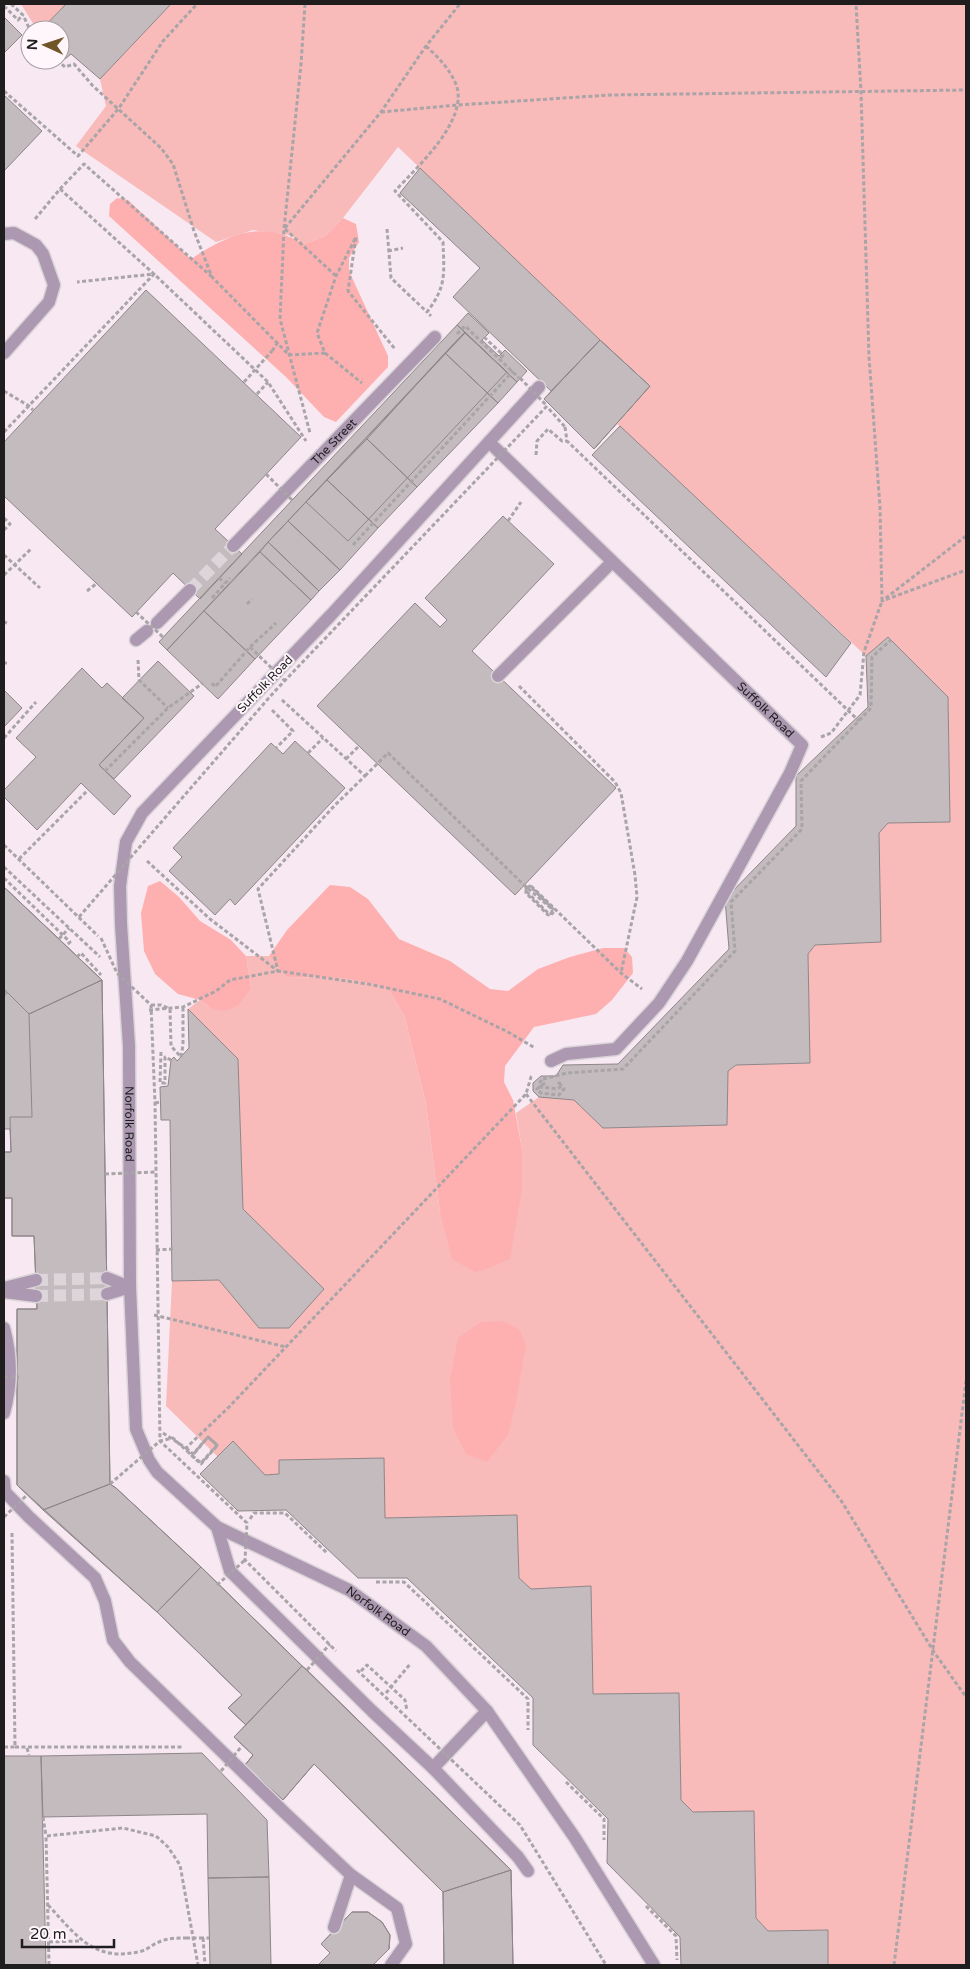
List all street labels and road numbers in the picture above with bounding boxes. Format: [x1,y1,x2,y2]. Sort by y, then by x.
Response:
street label: The Street [308,415,360,468]
street label: Suffolk Road [234,653,296,715]
street label: Suffolk Road [734,679,797,740]
street label: Norfolk Road [122,1086,136,1162]
street label: Norfolk Road [343,1583,413,1639]

